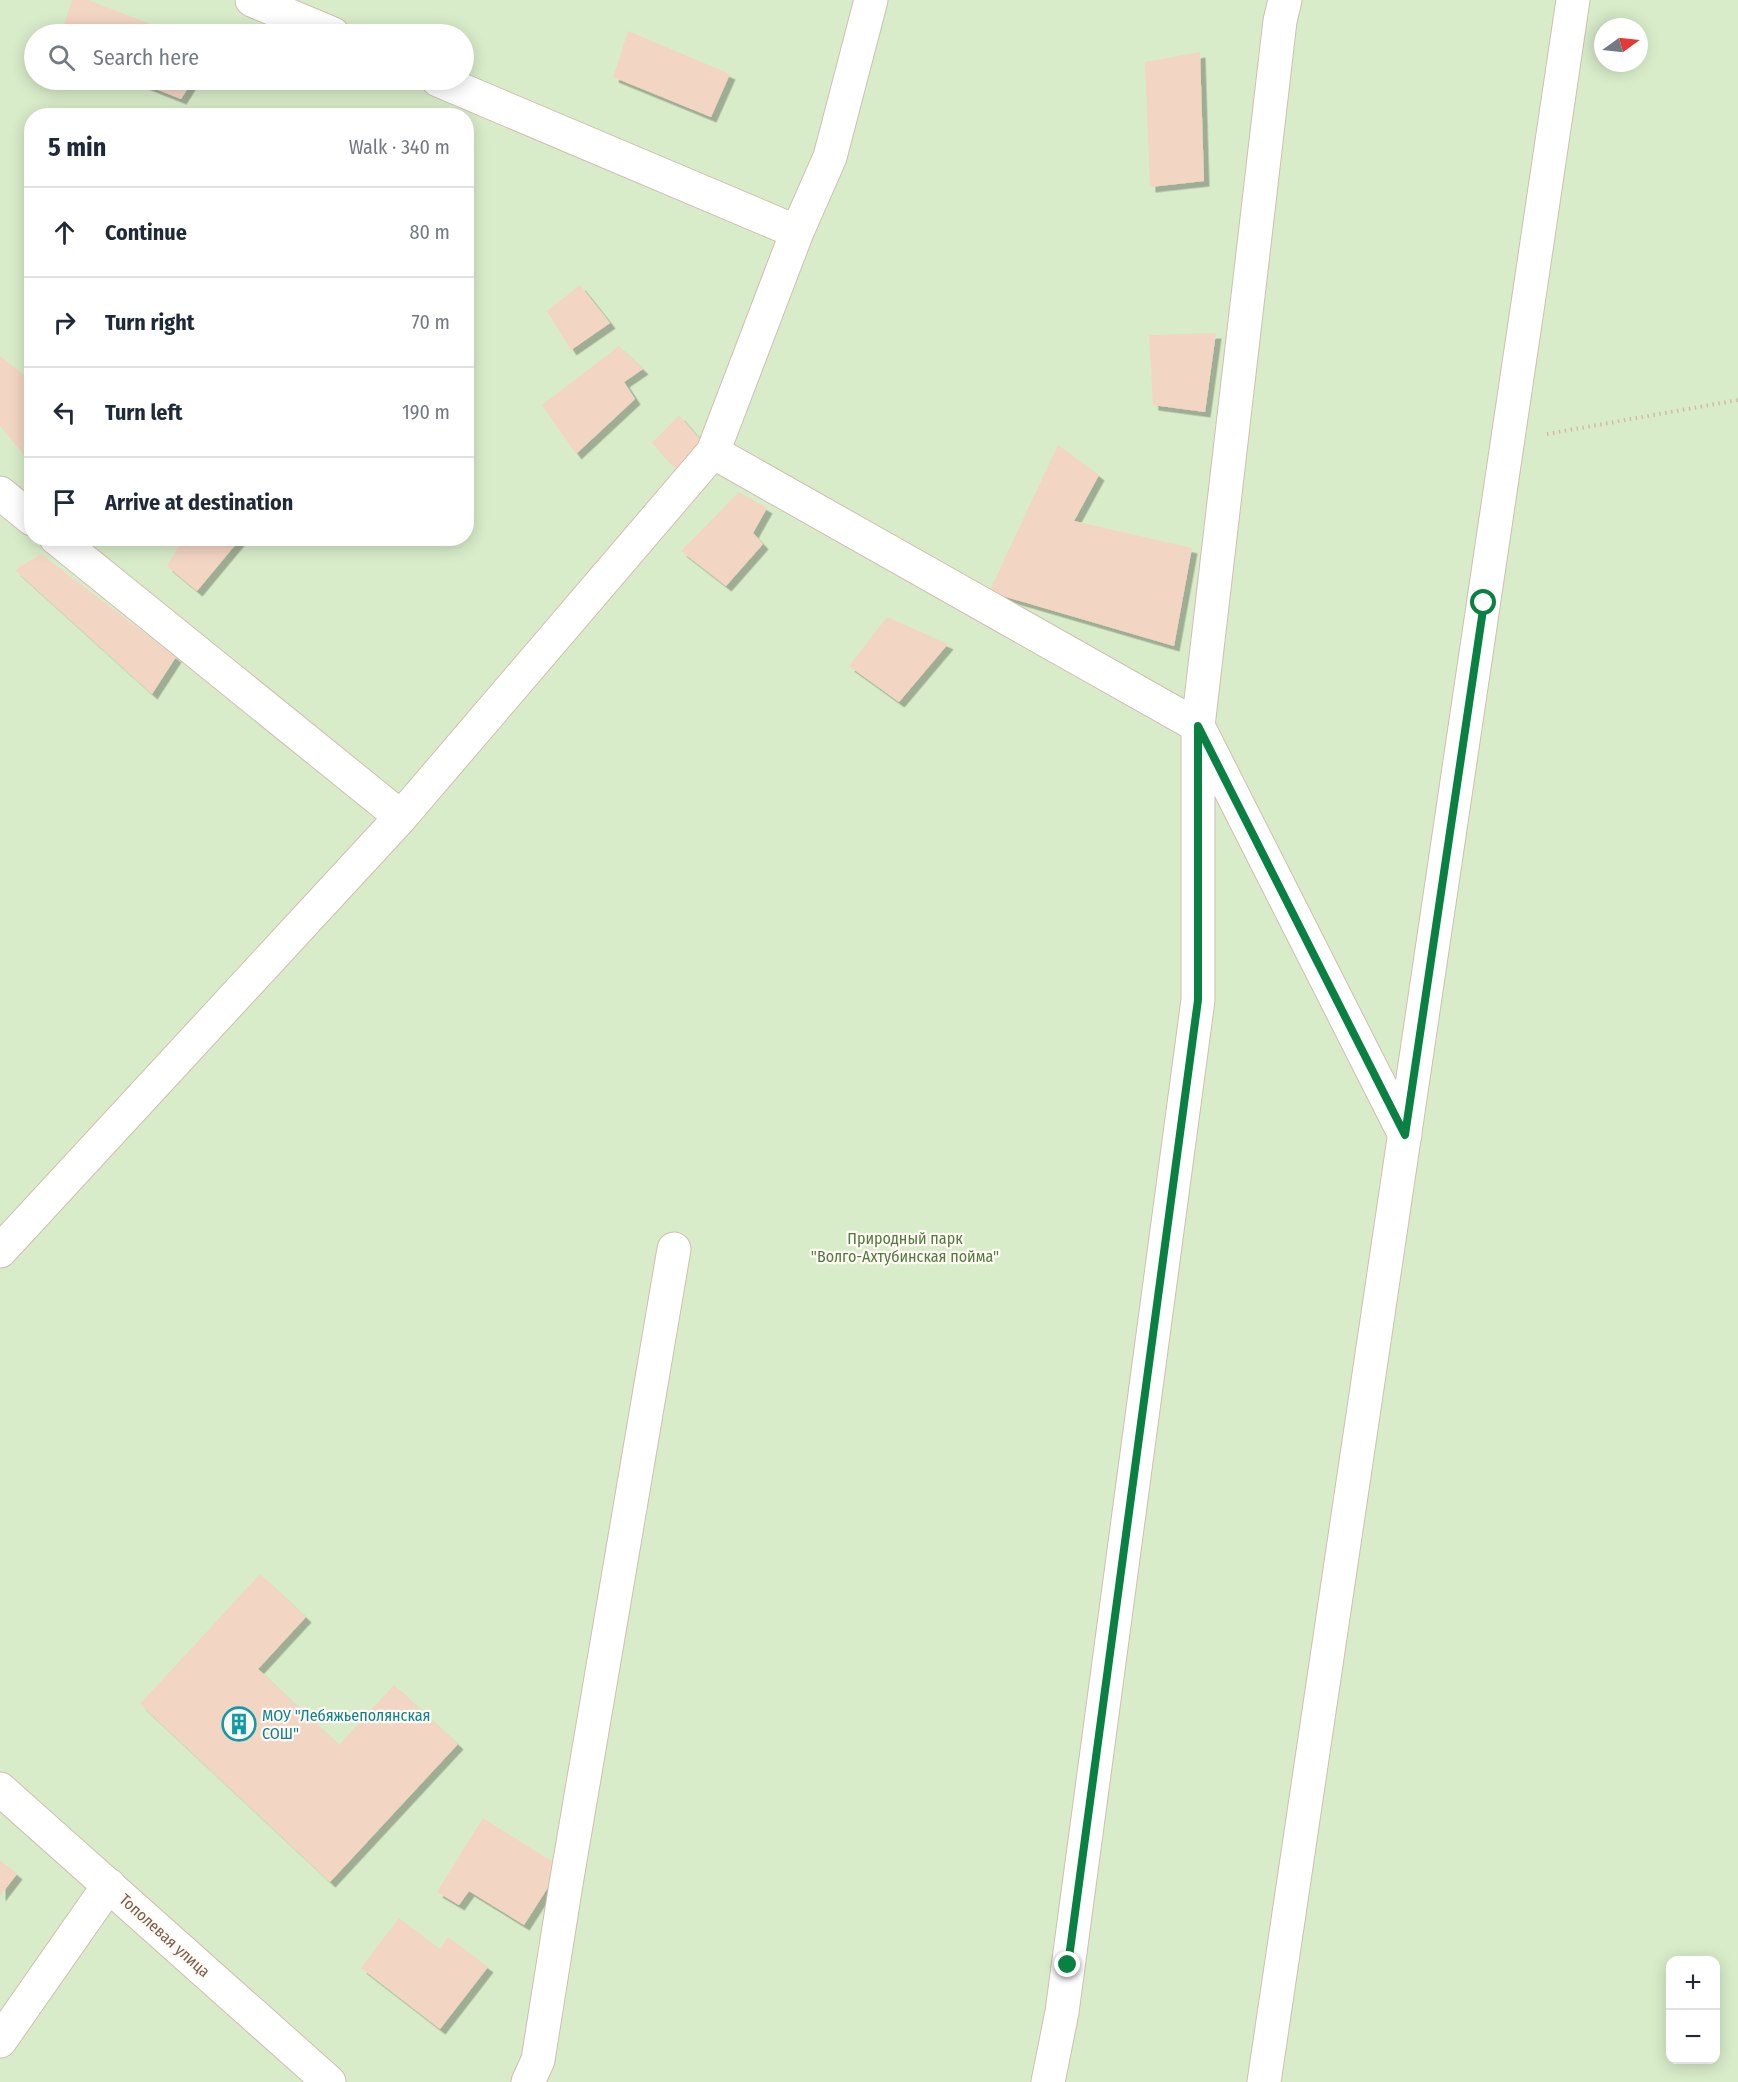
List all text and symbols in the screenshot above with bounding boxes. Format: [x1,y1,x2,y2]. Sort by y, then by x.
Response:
north arrow [1594,18,1648,72]
search box [24,24,474,90]
icon: search [45,41,78,74]
text: Search here [93,44,199,71]
text: 5 min [48,132,106,163]
text: Walk · 340 m [349,135,450,159]
icon: ahead [48,216,81,249]
text: Continue [105,219,187,246]
text: 80 m [410,220,450,244]
icon: right [48,306,81,339]
text: Turn right [105,309,194,336]
text: 70 m [412,310,450,334]
icon: left [48,396,81,429]
text: Turn left [105,399,183,426]
text: 190 m [402,400,450,424]
icon: arrive [48,486,81,519]
text: Arrive at destination [105,489,293,516]
route start [1470,589,1496,615]
park label: Природный парк "Волго-Ахтубинская пойма" [811,1229,999,1266]
building icon: МОУ "Лебяжьеполянская СОШ" [221,1706,257,1742]
place label: МОУ "Лебяжьеполянская СОШ" [262,1706,430,1743]
street label: Тополевая улица [115,1890,214,1981]
route end [1054,1951,1080,1977]
map controls [1666,1956,1720,2064]
button: + [1666,1956,1720,2010]
button: − [1666,2010,1720,2064]

